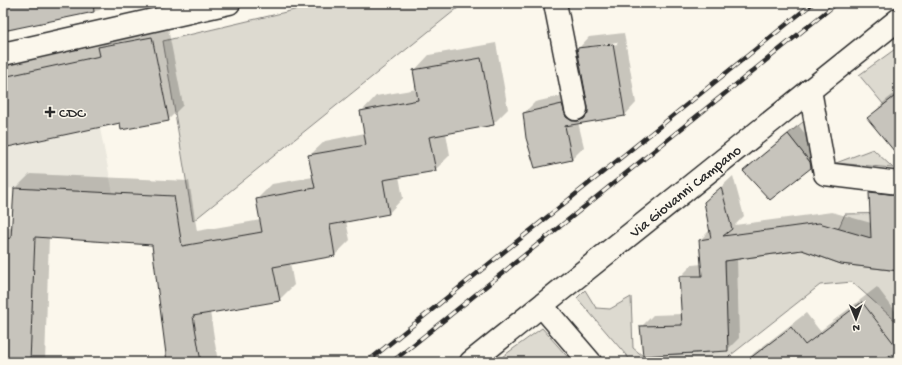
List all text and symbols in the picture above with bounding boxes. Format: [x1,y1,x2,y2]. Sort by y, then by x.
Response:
place label: CDC [59,105,86,123]
marker: CDC [44,106,56,118]
street label: Via Giovanni Campano [626,142,746,243]
north arrow [836,299,876,339]
text: N [852,321,860,333]

